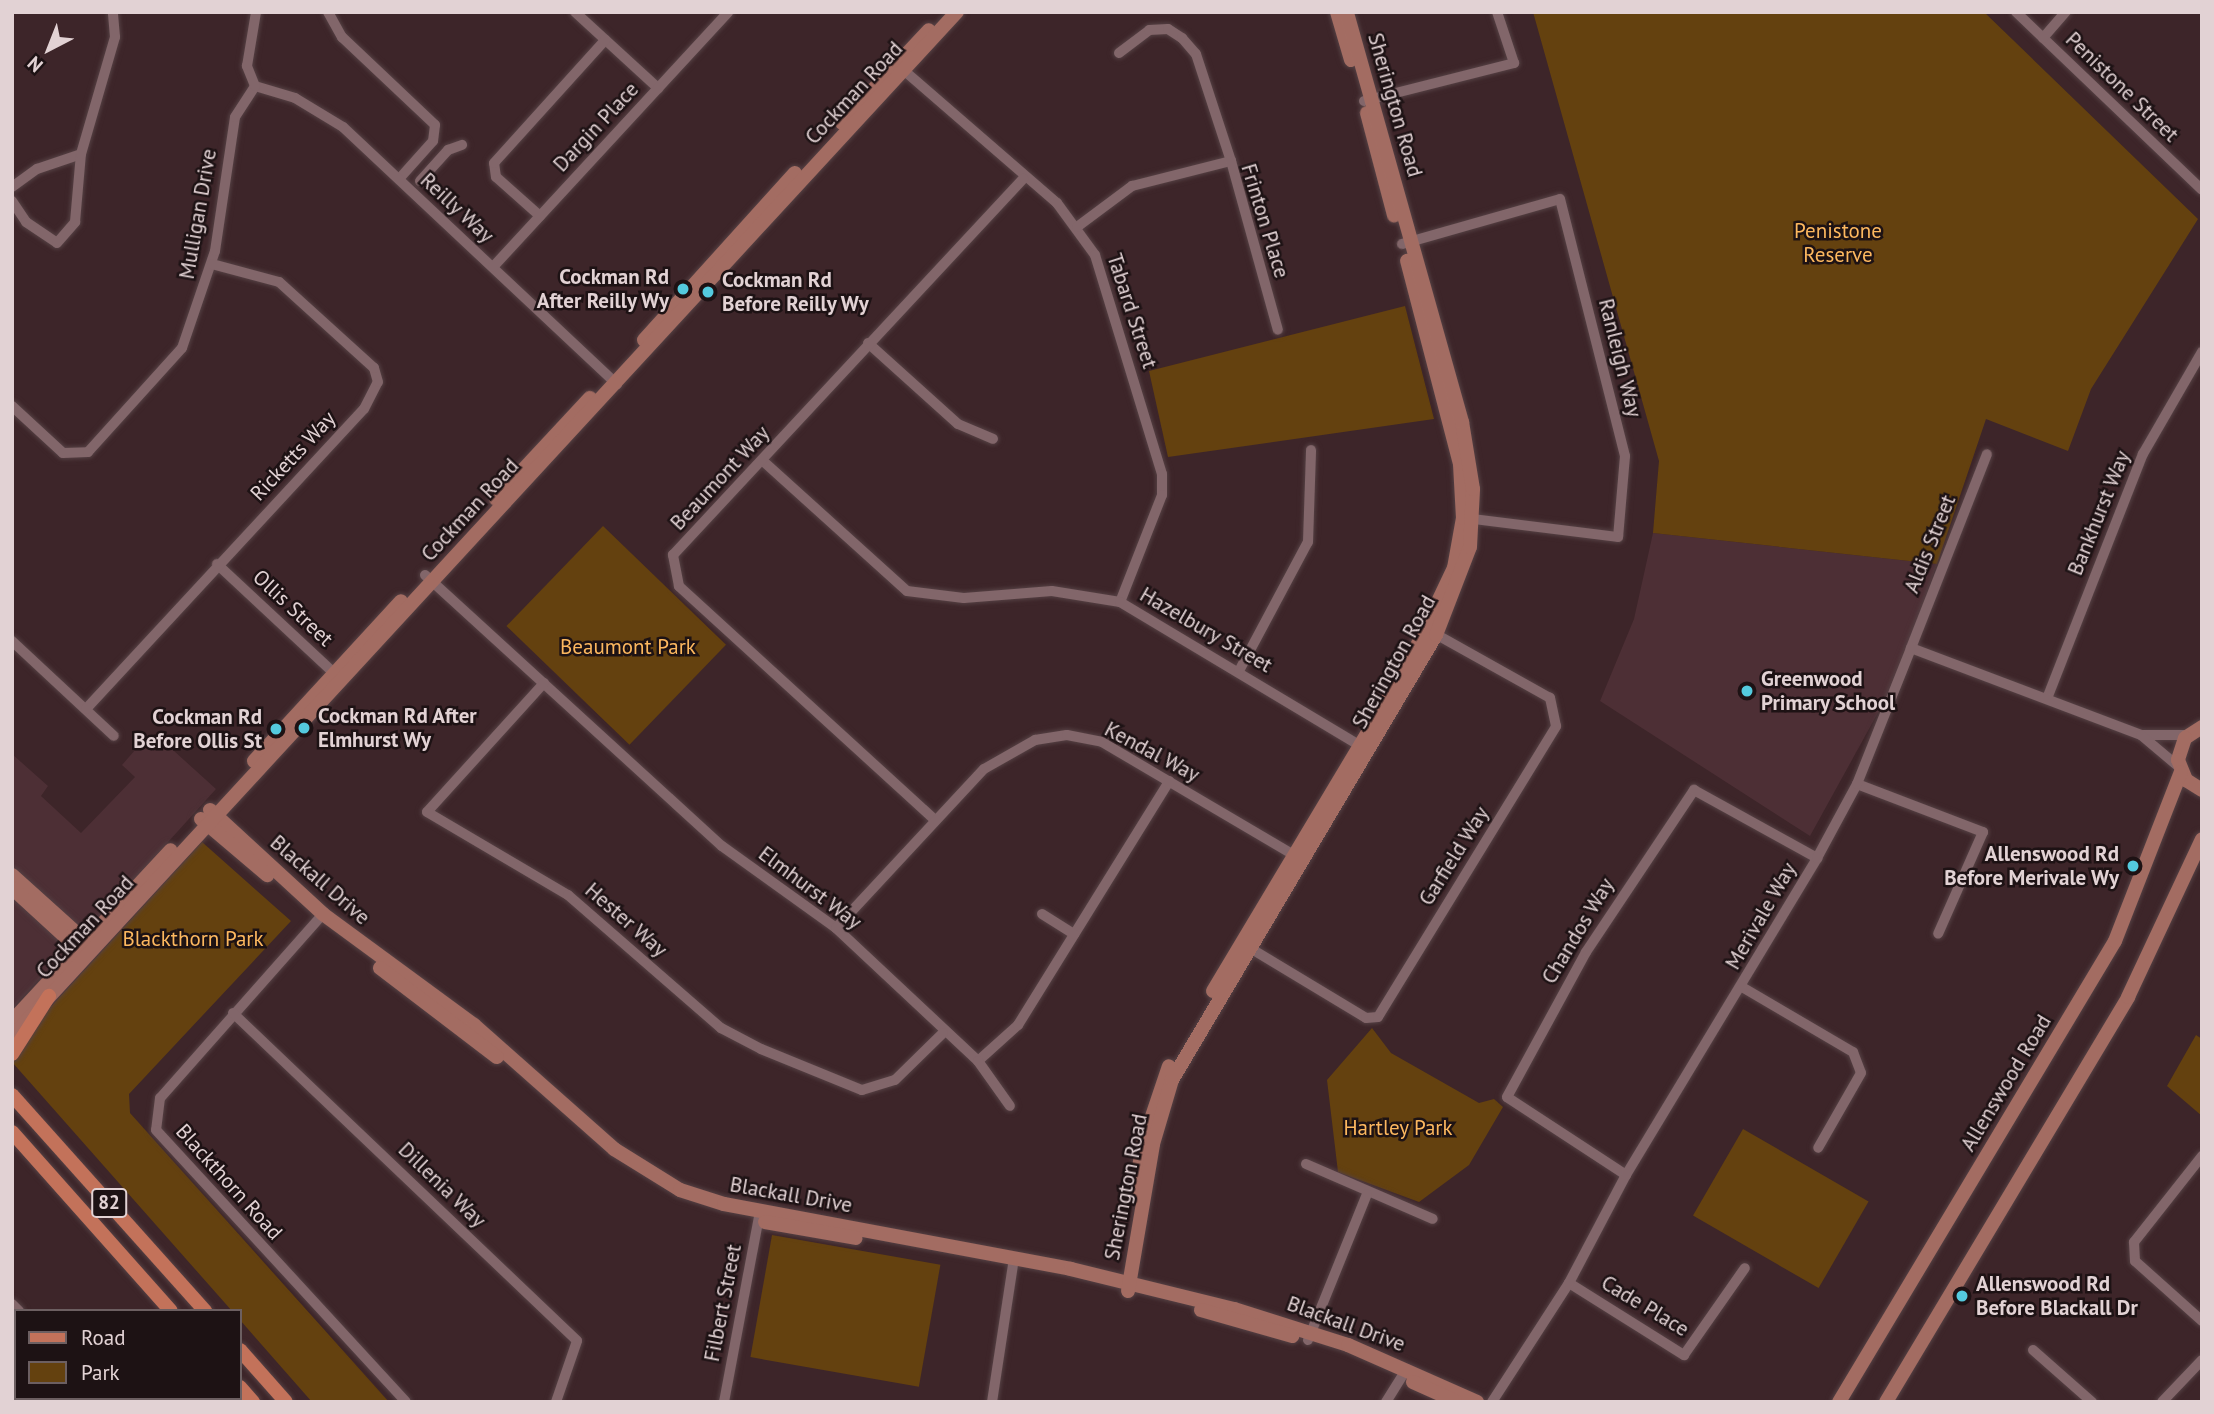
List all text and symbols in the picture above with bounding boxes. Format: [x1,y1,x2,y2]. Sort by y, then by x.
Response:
north arrow [14,14,84,84]
street label: Penistone Street [2060,27,2184,147]
street label: Sherington Road [1362,30,1428,180]
street label: Cockman Road [800,36,908,150]
text: N [22,52,48,78]
street label: Dargin Place [548,77,644,177]
street label: Mulligan Drive [174,147,222,281]
street label: Frinton Place [1236,161,1294,281]
street label: Reilly Way [415,167,499,249]
park label: Penistone Reserve [1794,218,1882,268]
street label: Tabard Street [1102,250,1162,372]
place label: Cockman Rd After Reilly Wy [536,264,669,314]
place label: Cockman Rd Before Reilly Wy [722,267,870,317]
marker: Cockman Rd After Reilly Wy [675,281,691,297]
marker: Cockman Rd Before Reilly Wy [700,284,716,300]
street label: Ranleigh Way [1593,296,1647,420]
street label: Ricketts Way [245,406,341,506]
street label: Beaumont Way [665,420,775,536]
street label: Bankhurst Way [2063,447,2135,579]
street label: Cockman Road [416,453,524,567]
street label: Aldis Street [1899,491,1961,597]
street label: Ollis Street [248,565,338,651]
street label: Hazelbury Street [1135,582,1277,678]
street label: Sherington Road [1347,591,1441,733]
park label: Beaumont Park [560,634,696,660]
place label: Greenwood Primary School [1761,666,1896,716]
marker: Greenwood Primary School [1739,683,1755,699]
place label: Cockman Rd After Elmhurst Wy [318,703,478,753]
place label: Cockman Rd Before Ollis St [133,704,262,754]
street label: Kendal Way [1100,716,1204,788]
marker: Cockman Rd After Elmhurst Wy [296,720,312,736]
marker: Cockman Rd Before Ollis St [268,721,284,737]
street label: Garfield Way [1414,802,1494,910]
street label: Blackall Drive [265,830,375,930]
street label: Elmhurst Way [753,841,867,935]
place label: Allenswood Rd Before Merivale Wy [1944,841,2119,891]
street label: Merivale Way [1720,858,1802,974]
marker: Allenswood Rd Before Merivale Wy [2125,858,2141,874]
street label: Cockman Road [31,870,139,984]
street label: Chandos Way [1537,873,1619,989]
street label: Hester Way [580,877,672,963]
park label: Blackthorn Park [122,926,264,952]
street label: Allenswood Road [1955,1010,2057,1156]
street label: Sherington Road [1099,1112,1153,1262]
park label: Hartley Park [1343,1115,1453,1141]
street label: Blackthorn Road [170,1119,288,1245]
street label: Dillenia Way [393,1137,491,1233]
street label: Blackall Drive [728,1172,854,1218]
road number: 82 [90,1188,128,1218]
street label: Filbert Street [699,1242,747,1364]
street label: Cade Place [1597,1270,1693,1342]
place label: Allenswood Rd Before Blackall Dr [1976,1271,2138,1321]
marker: Allenswood Rd Before Blackall Dr [1954,1288,1970,1304]
street label: Blackall Drive [1284,1291,1408,1357]
legend [14,1309,242,1400]
text: Road [81,1324,125,1351]
text: Park [81,1359,120,1386]

